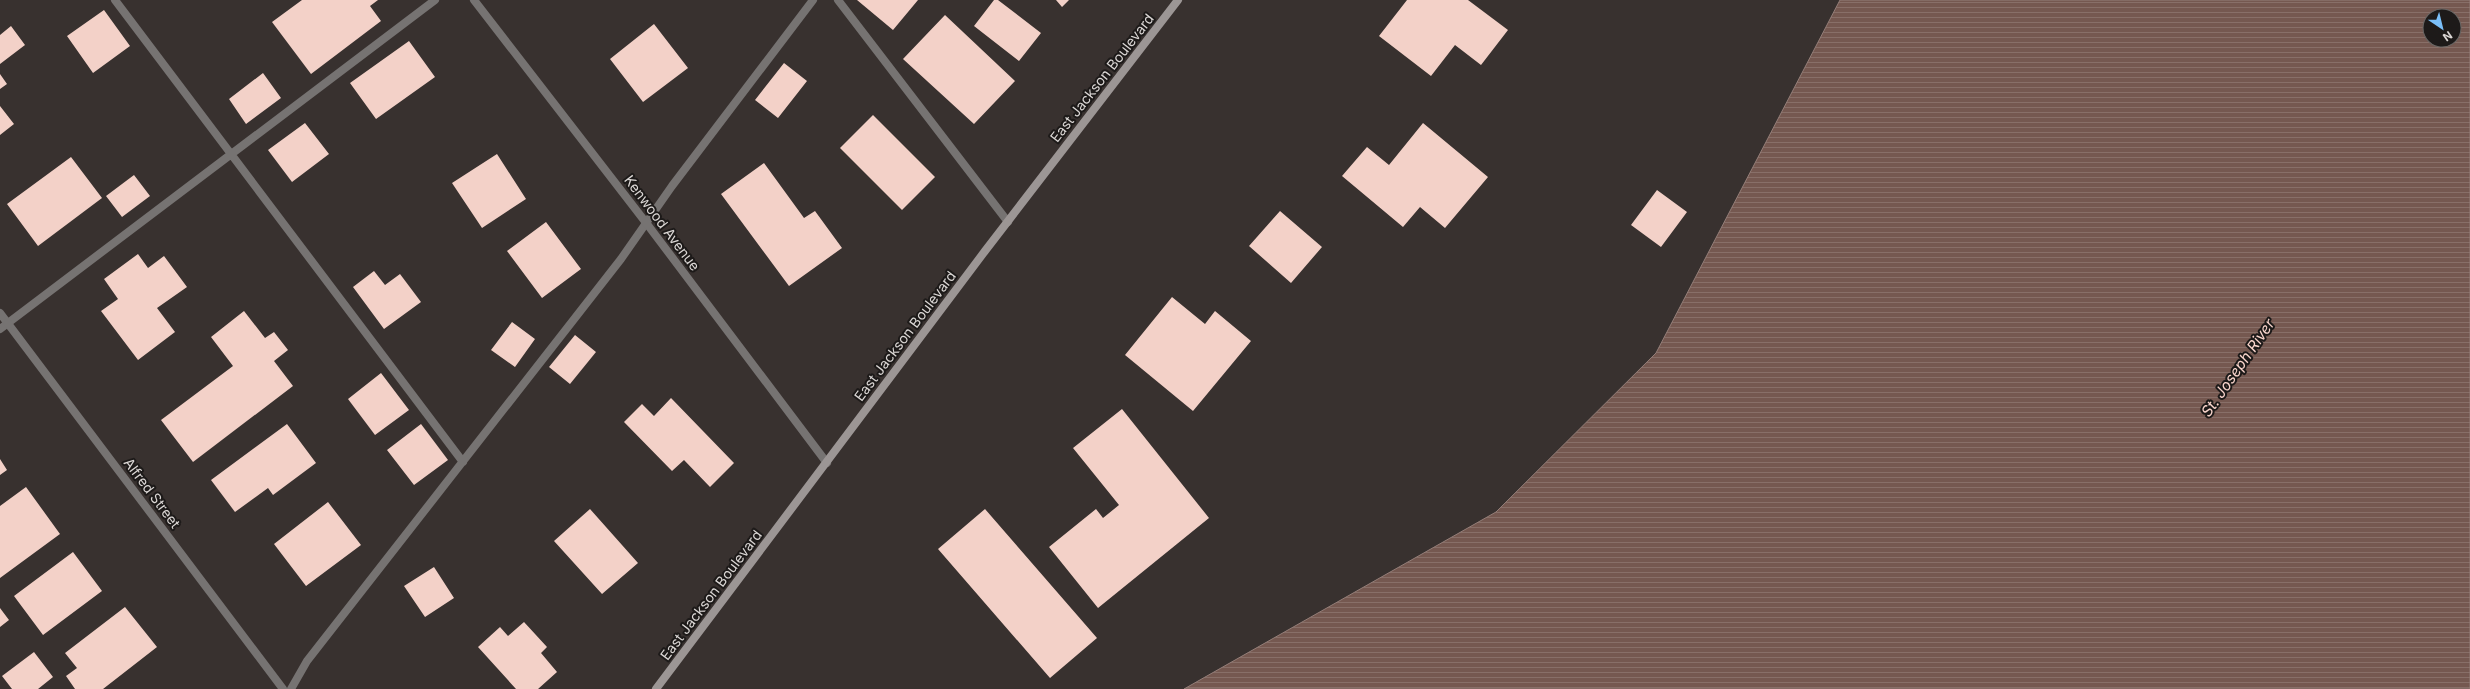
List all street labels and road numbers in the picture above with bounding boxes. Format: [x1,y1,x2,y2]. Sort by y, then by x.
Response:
street label: East Jackson Boulevard [1046,10,1157,145]
street label: Kenwood Avenue [621,172,704,274]
street label: East Jackson Boulevard [850,267,959,404]
street label: Alfred Street [120,454,185,531]
street label: East Jackson Boulevard [656,526,765,663]

